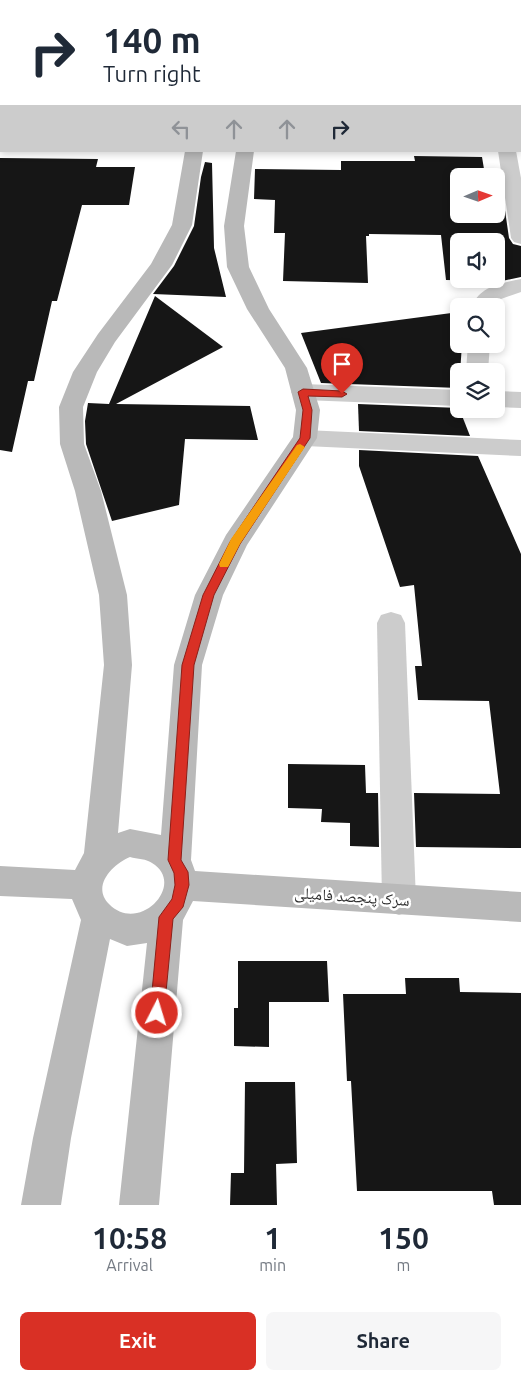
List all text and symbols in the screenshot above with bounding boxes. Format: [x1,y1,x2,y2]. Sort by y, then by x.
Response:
icon: right [20,20,85,85]
text: 140 m [103,20,201,60]
text: Turn right [103,61,201,86]
icon: left [167,115,195,143]
icon: ahead [220,115,248,143]
icon: ahead [273,115,301,143]
icon: right [326,115,354,143]
north arrow [450,168,505,222]
map controls [450,168,505,418]
button: sound [450,233,505,288]
button: search [450,298,505,353]
pin [321,343,363,394]
icon: arrive [328,350,356,378]
button: layers [450,363,505,418]
street label: سرک پنجصد فامیلی [294,883,410,911]
position arrow [130,986,182,1038]
text: 10:58 [92,1221,167,1255]
text: 1 [264,1221,281,1255]
text: 150 [378,1221,429,1255]
text: Arrival [106,1256,153,1274]
text: min [259,1256,286,1274]
text: m [397,1256,410,1274]
button: Exit [20,1312,256,1370]
button: Share [266,1312,501,1370]

